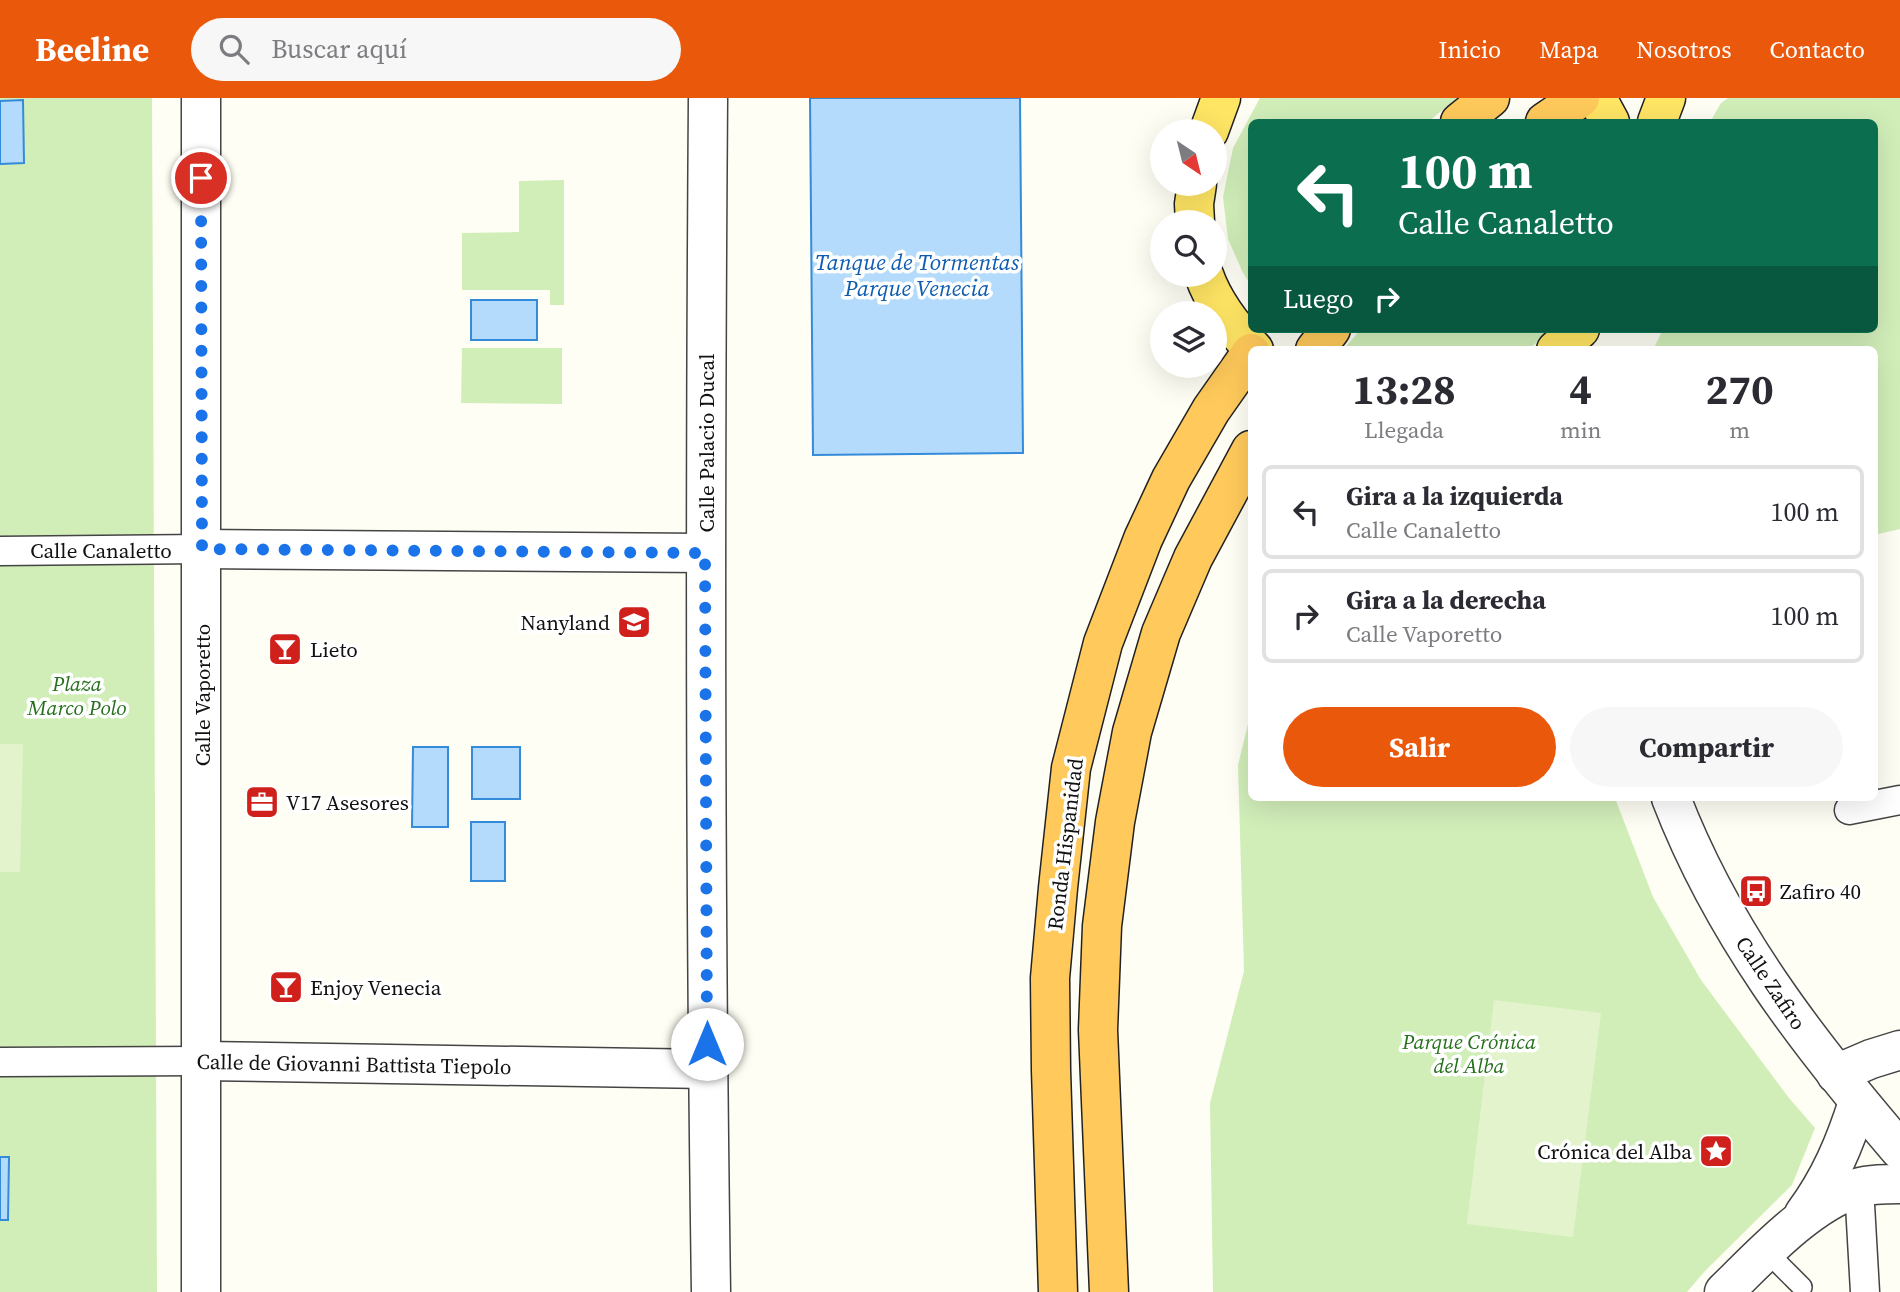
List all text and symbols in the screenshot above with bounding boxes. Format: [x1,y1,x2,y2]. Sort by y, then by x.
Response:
search box [191,18,681,81]
text: Beeline [35,27,149,72]
icon: search [215,30,253,68]
text: Buscar aquí [271,31,407,67]
text: Inicio [1439,33,1501,66]
text: Mapa [1539,33,1598,66]
text: Nosotros [1636,33,1732,66]
text: Contacto [1770,33,1865,66]
north arrow [1150,119,1227,196]
map controls [1150,119,1227,378]
text: 100 m [1398,137,1533,204]
icon: left [1283,147,1374,238]
pin [171,148,231,208]
icon: arrive [182,159,220,197]
text: Calle Canaletto [1398,201,1614,245]
button: search [1150,210,1227,287]
water label: Tanque de Tormentas Parque Venecia [815,246,1020,304]
icon: right [1368,280,1406,318]
text: Luego [1283,281,1354,317]
button: layers [1150,301,1227,378]
street label: Calle Palacio Ducal [692,354,721,532]
text: 13:28 [1352,360,1456,418]
text: 4 [1569,360,1592,418]
text: 270 [1706,360,1774,418]
text: Llegada [1364,414,1444,446]
text: min [1560,414,1601,446]
text: m [1729,414,1750,446]
text: Gira a la izquierda [1346,478,1563,514]
icon: left [1287,493,1325,531]
text: 100 m [1771,494,1839,530]
text: Calle Canaletto [1346,514,1501,546]
street label: Calle Canaletto [30,536,172,565]
text: Gira a la derecha [1346,582,1546,618]
icon: right [1287,597,1325,635]
text: 100 m [1771,598,1839,634]
school or university icon: Nanyland [615,603,653,641]
place label: Nanyland [521,608,610,637]
text: Calle Vaporetto [1346,618,1502,650]
street label: Calle Vaporetto [188,624,217,766]
bar icon: Lieto [266,630,304,668]
place label: Lieto [310,635,358,664]
park label: Plaza Marco Polo [26,669,127,722]
button: Salir [1283,707,1556,787]
button: Compartir [1570,707,1843,787]
street label: Ronda Hispanidad [1040,756,1090,932]
office icon: V17 Asesores [243,783,281,821]
place label: V17 Asesores [286,788,409,817]
bus stop icon: Zafiro 40 [1737,872,1775,910]
place label: Zafiro 40 [1780,877,1861,906]
street label: Calle Zafiro [1729,930,1813,1036]
bar icon: Enjoy Venecia [267,968,305,1006]
place label: Enjoy Venecia [310,973,442,1002]
position arrow [670,1007,744,1081]
park label: Parque Crónica del Alba [1401,1027,1536,1080]
street label: Calle de Giovanni Battista Tiepolo [196,1047,512,1081]
place icon: Crónica del Alba [1697,1132,1735,1170]
place label: Crónica del Alba [1537,1137,1692,1166]

